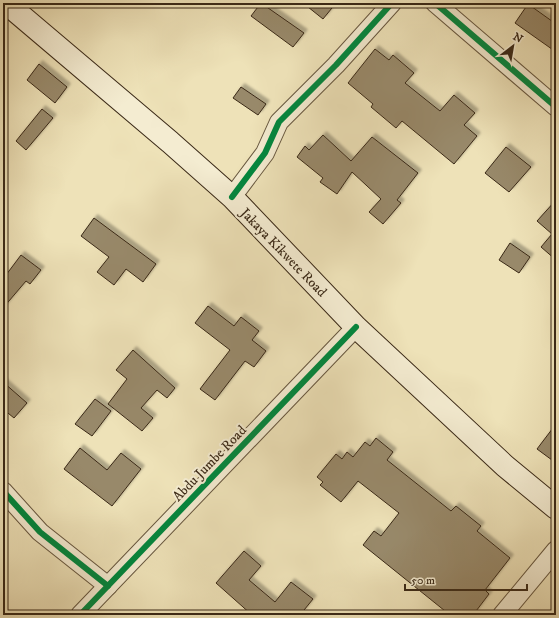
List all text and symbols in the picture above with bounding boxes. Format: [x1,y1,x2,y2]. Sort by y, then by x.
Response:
north arrow [493,26,533,66]
text: N [510,30,525,47]
street label: Jakaya Kikwete Road [235,203,330,301]
street label: Abdu Jumbe Road [169,422,251,506]
scale bar [405,566,527,592]
text: 50 m [411,573,435,588]

